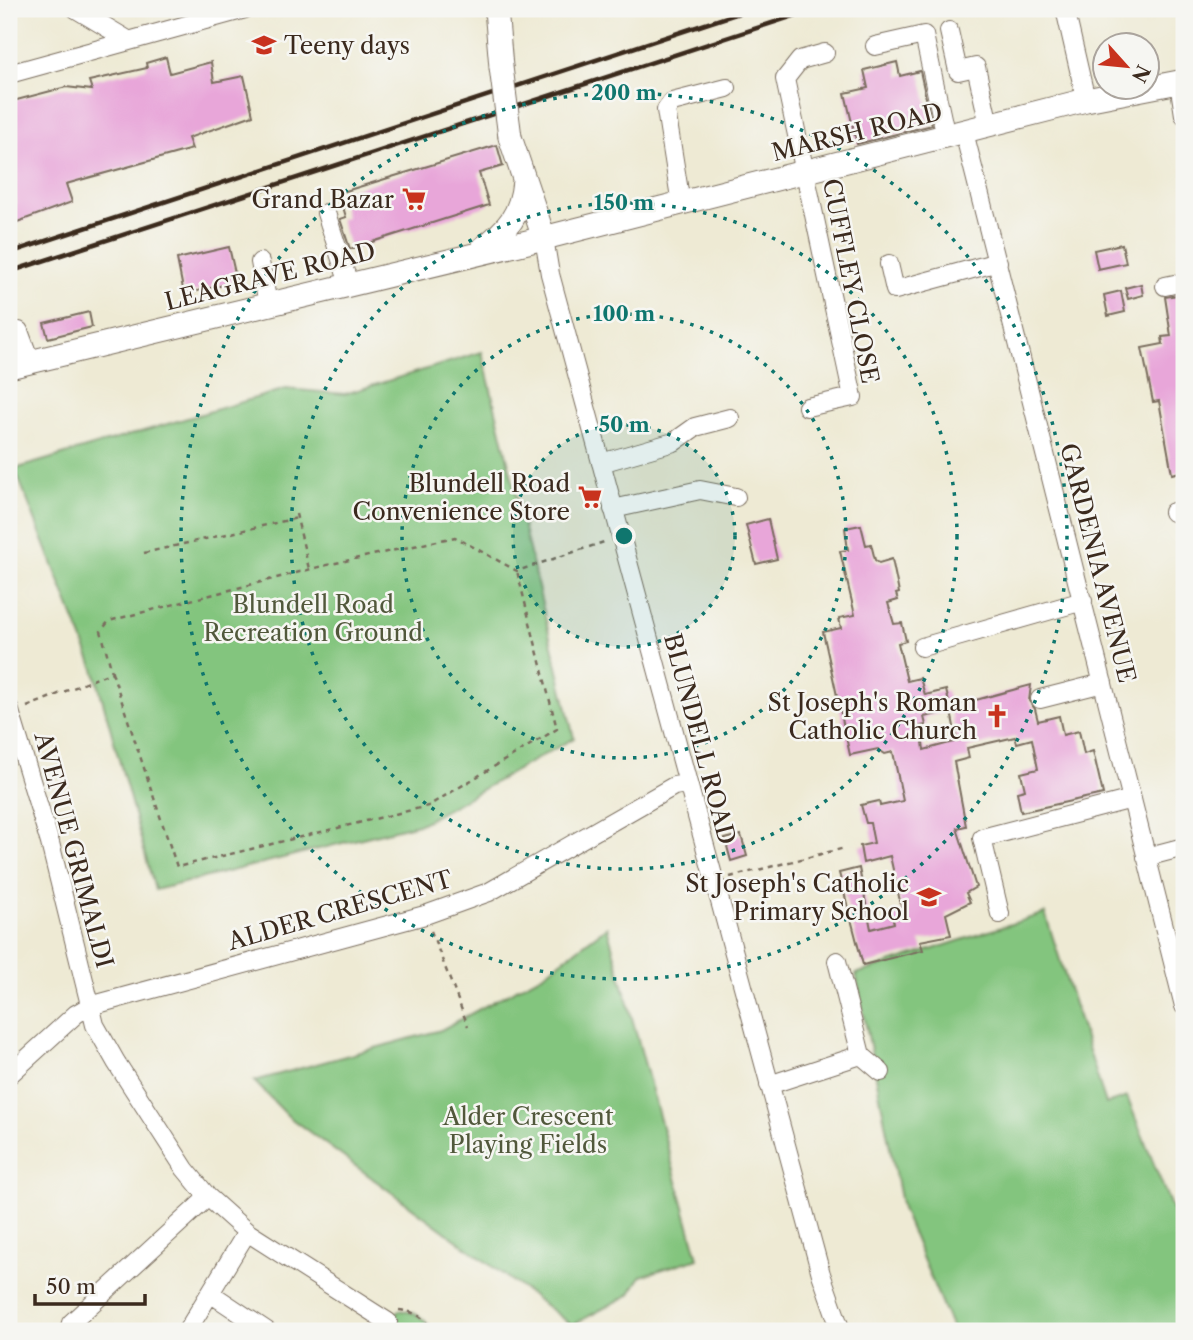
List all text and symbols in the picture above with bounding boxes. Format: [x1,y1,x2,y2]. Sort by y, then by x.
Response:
school or university icon: Teeny days [250,31,278,59]
place label: Teeny days [284,31,410,60]
north arrow [1092,32,1162,102]
text: N [1127,61,1155,86]
text: 200 m [591,80,657,105]
street label: MARSH ROAD [769,97,945,167]
street label: CUFFLEY CLOSE [817,176,885,386]
place label: Grand Bazar [251,185,394,214]
supermarket icon: Grand Bazar [400,185,428,213]
text: 150 m [594,190,654,215]
street label: LEAGRAVE ROAD [162,236,378,316]
text: 100 m [593,301,655,326]
text: 50 m [598,412,650,437]
street label: GARDENIA AVENUE [1054,440,1142,686]
place label: Blundell Road Convenience Store [353,469,570,526]
supermarket icon: Blundell Road Convenience Store [576,483,604,511]
centre of rings [612,524,636,548]
park label: Blundell Road Recreation Ground [203,590,423,647]
street label: BLUNDELL ROAD [658,630,742,848]
place label: St Joseph's Roman Catholic Church [768,688,977,745]
church icon: St Joseph's Roman Catholic Church [983,702,1011,730]
street label: AVENUE GRIMALDI [28,728,119,971]
street label: ALDER CRESCENT [224,864,456,956]
place label: St Joseph's Catholic Primary School [685,869,909,926]
school or university icon: St Joseph's Catholic Primary School [915,883,943,911]
park label: Alder Crescent Playing Fields [442,1102,614,1159]
scale bar [35,1263,145,1307]
text: 50 m [46,1274,96,1299]

